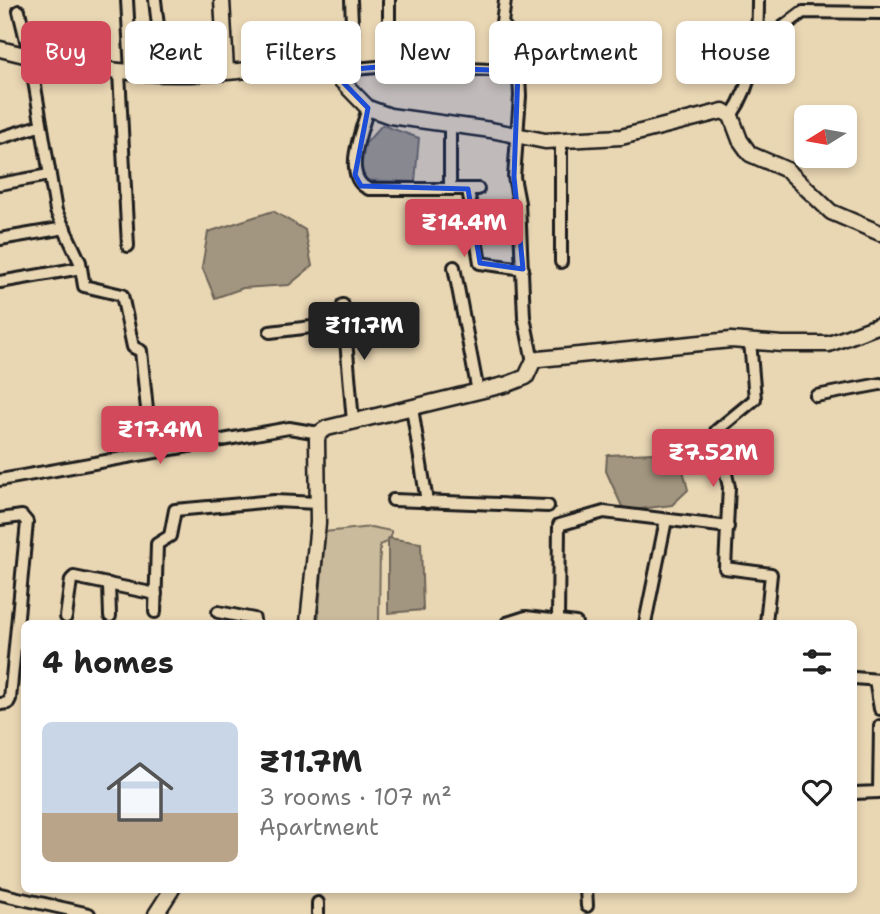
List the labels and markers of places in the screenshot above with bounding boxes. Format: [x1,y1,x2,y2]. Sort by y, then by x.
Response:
pin: ₹14.4M [407,200,521,259]
pin: ₹11.7M [307,302,421,362]
pin: ₹17.4M [103,406,217,466]
pin: ₹7.52M [656,430,770,489]

